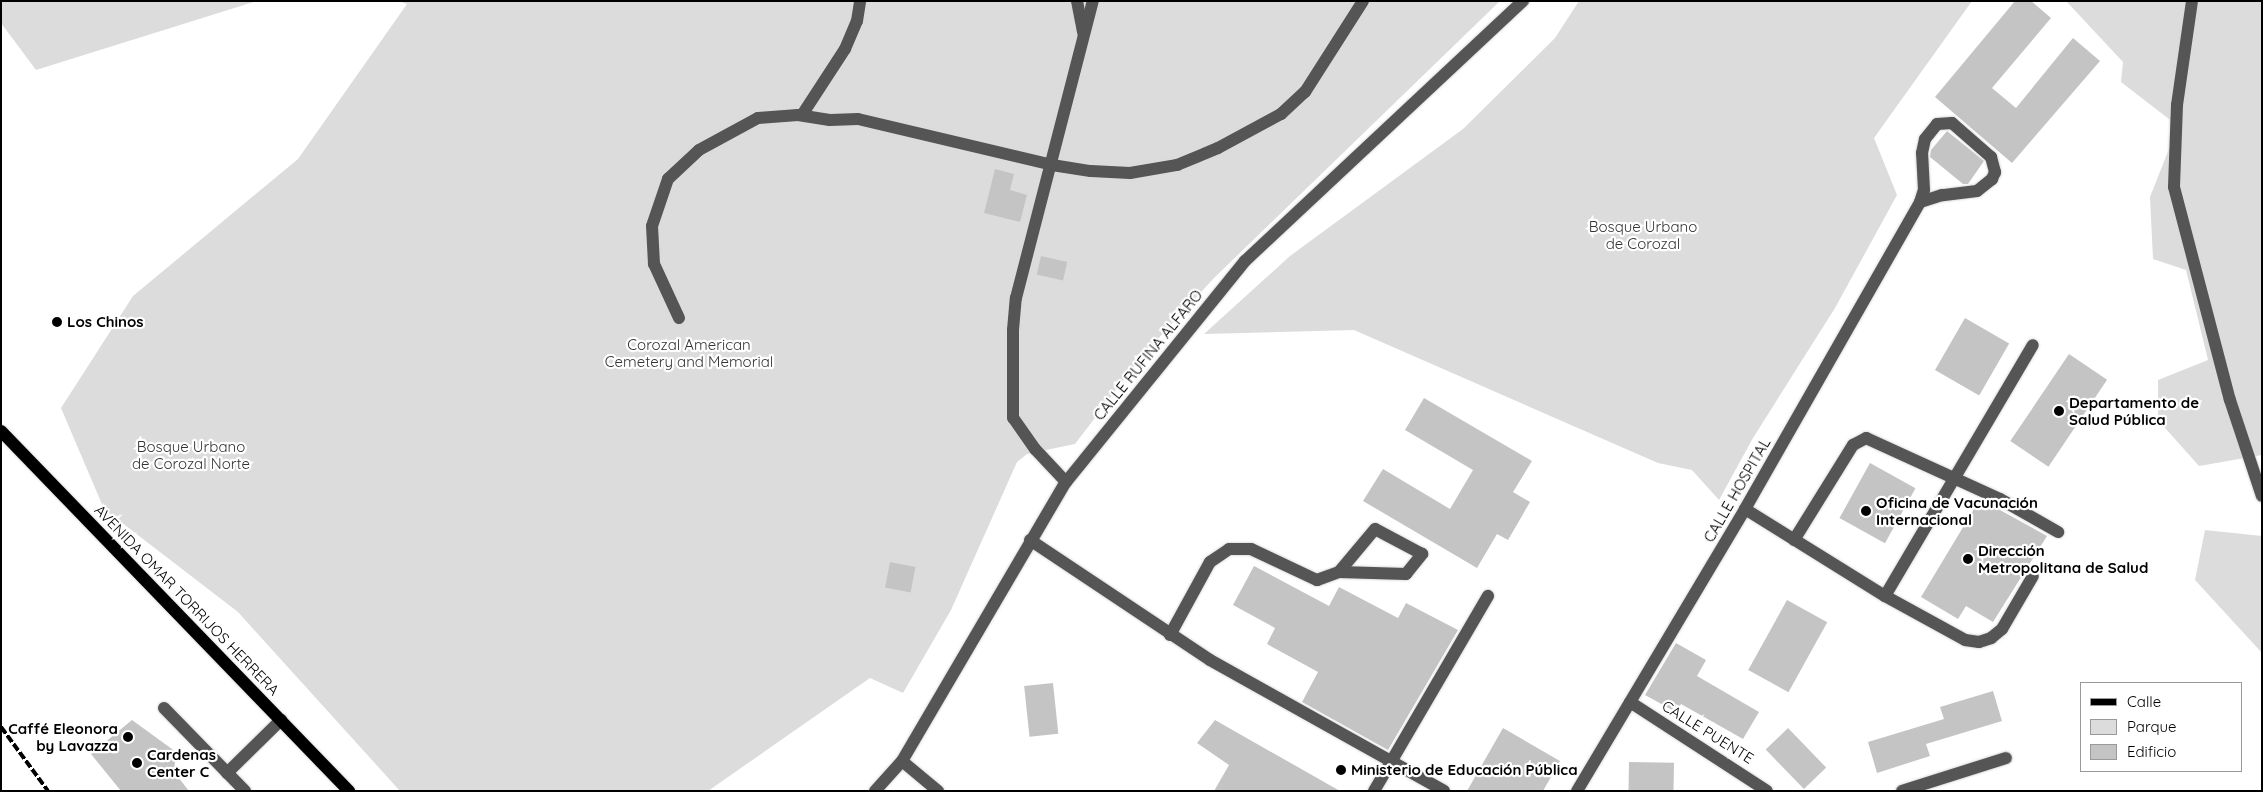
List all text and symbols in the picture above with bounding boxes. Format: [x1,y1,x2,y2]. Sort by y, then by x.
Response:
park label: Bosque Urbano de Corozal [1589,217,1697,252]
street label: CALLE RUFINA ALFARO [1090,286,1206,424]
place label: Los Chinos [67,313,143,331]
marker: Los Chinos [51,316,63,328]
park label: Corozal American Cemetery and Memorial [605,335,773,370]
place label: Departamento de Salud Pública [2069,393,2199,428]
marker: Departamento de Salud Pública [2053,405,2065,417]
street label: CALLE HOSPITAL [1700,435,1774,545]
park label: Bosque Urbano de Corozal Norte [132,437,250,472]
place label: Oficina de Vacunación Internacional [1876,493,2038,528]
street label: AVENIDA OMAR TORRIJOS HERRERA [91,501,283,699]
marker: Oficina de Vacunación Internacional [1860,505,1872,517]
place label: Dirección Metropolitana de Salud [1978,541,2148,576]
marker: Dirección Metropolitana de Salud [1962,553,1974,565]
legend [2080,682,2243,772]
text: Calle [2127,692,2161,711]
street label: CALLE PUENTE [1659,697,1757,767]
text: Parque [2127,717,2177,736]
place label: Caffé Eleonora by Lavazza [8,719,118,754]
marker: Caffé Eleonora by Lavazza [122,731,134,743]
text: Edificio [2127,742,2176,761]
place label: Cardenas Center C [147,745,216,780]
marker: Cardenas Center C [131,757,143,769]
place label: Ministerio de Educación Pública [1351,761,1578,779]
marker: Ministerio de Educación Pública [1335,764,1347,776]

